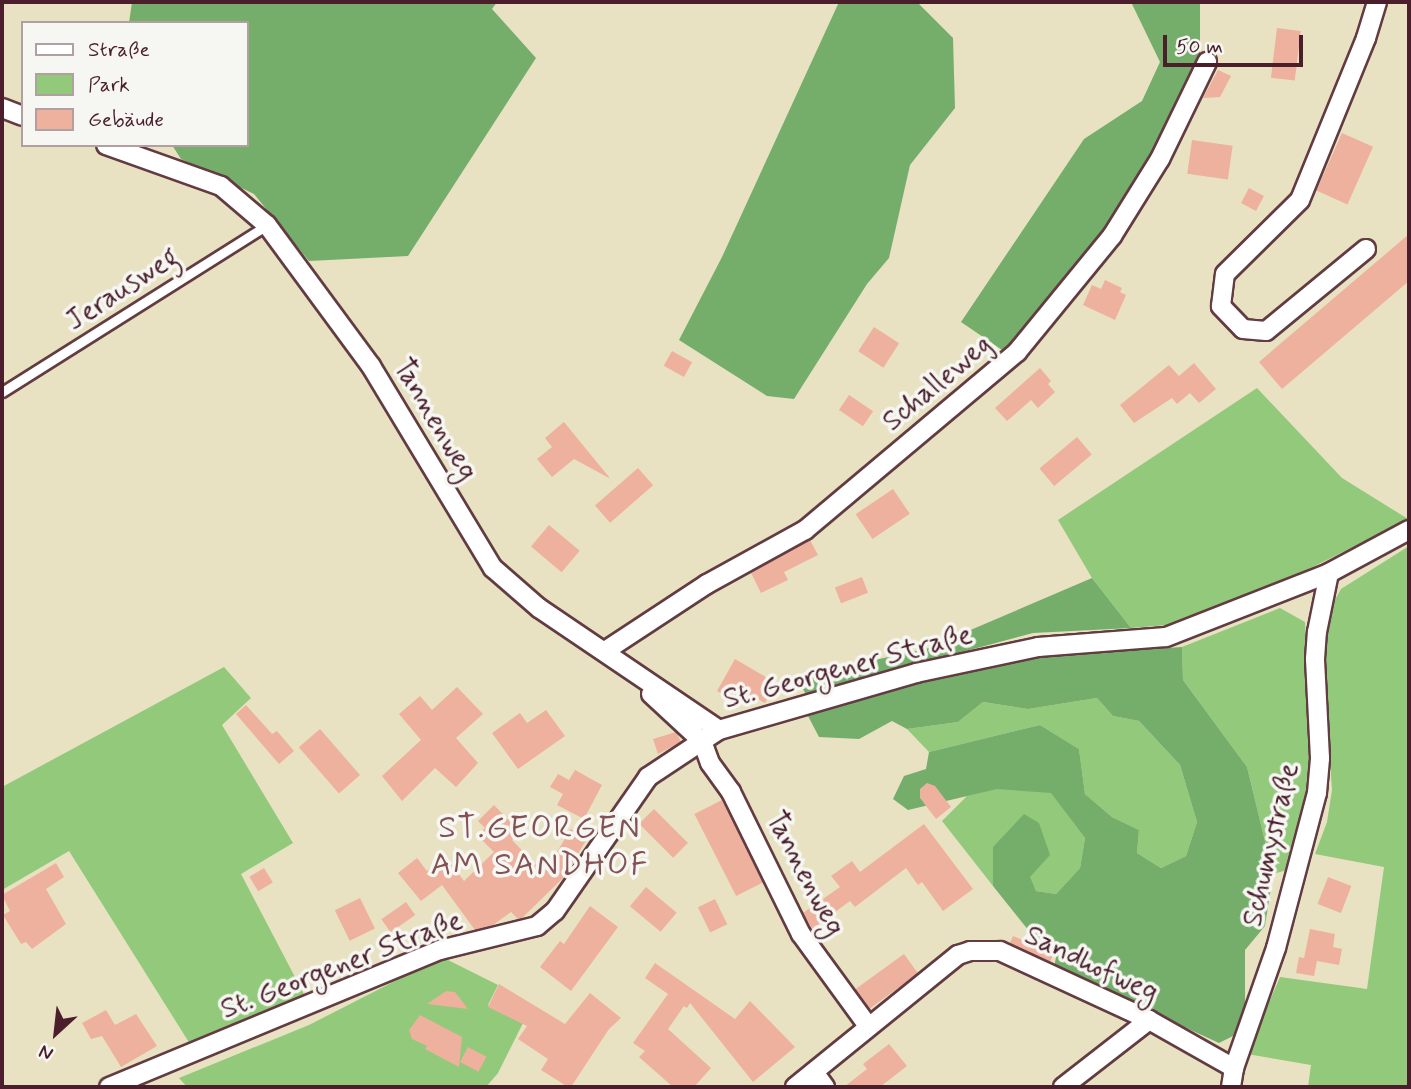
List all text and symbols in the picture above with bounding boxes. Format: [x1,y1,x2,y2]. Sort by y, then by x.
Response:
legend [21,21,248,147]
scale bar [1166,21,1306,65]
text: 50 m [1176,33,1223,61]
text: Straße [88,36,150,64]
text: Park [88,71,130,99]
text: Gebäude [88,106,164,134]
street label: Jerausweg [60,241,186,339]
street label: Schalleweg [877,329,999,439]
street label: Tannenweg [385,353,483,487]
street label: St. Georgener Straße [722,619,974,717]
street label: Schumystraße [1237,760,1307,930]
street label: Tannenweg [757,806,851,942]
district label: ST.GEORGEN AM SANDHOF [430,810,650,885]
street label: St. Georgener Straße [219,905,465,1027]
street label: Sandhofweg [1019,919,1163,1011]
north arrow [21,998,91,1068]
text: N [35,1038,58,1066]

